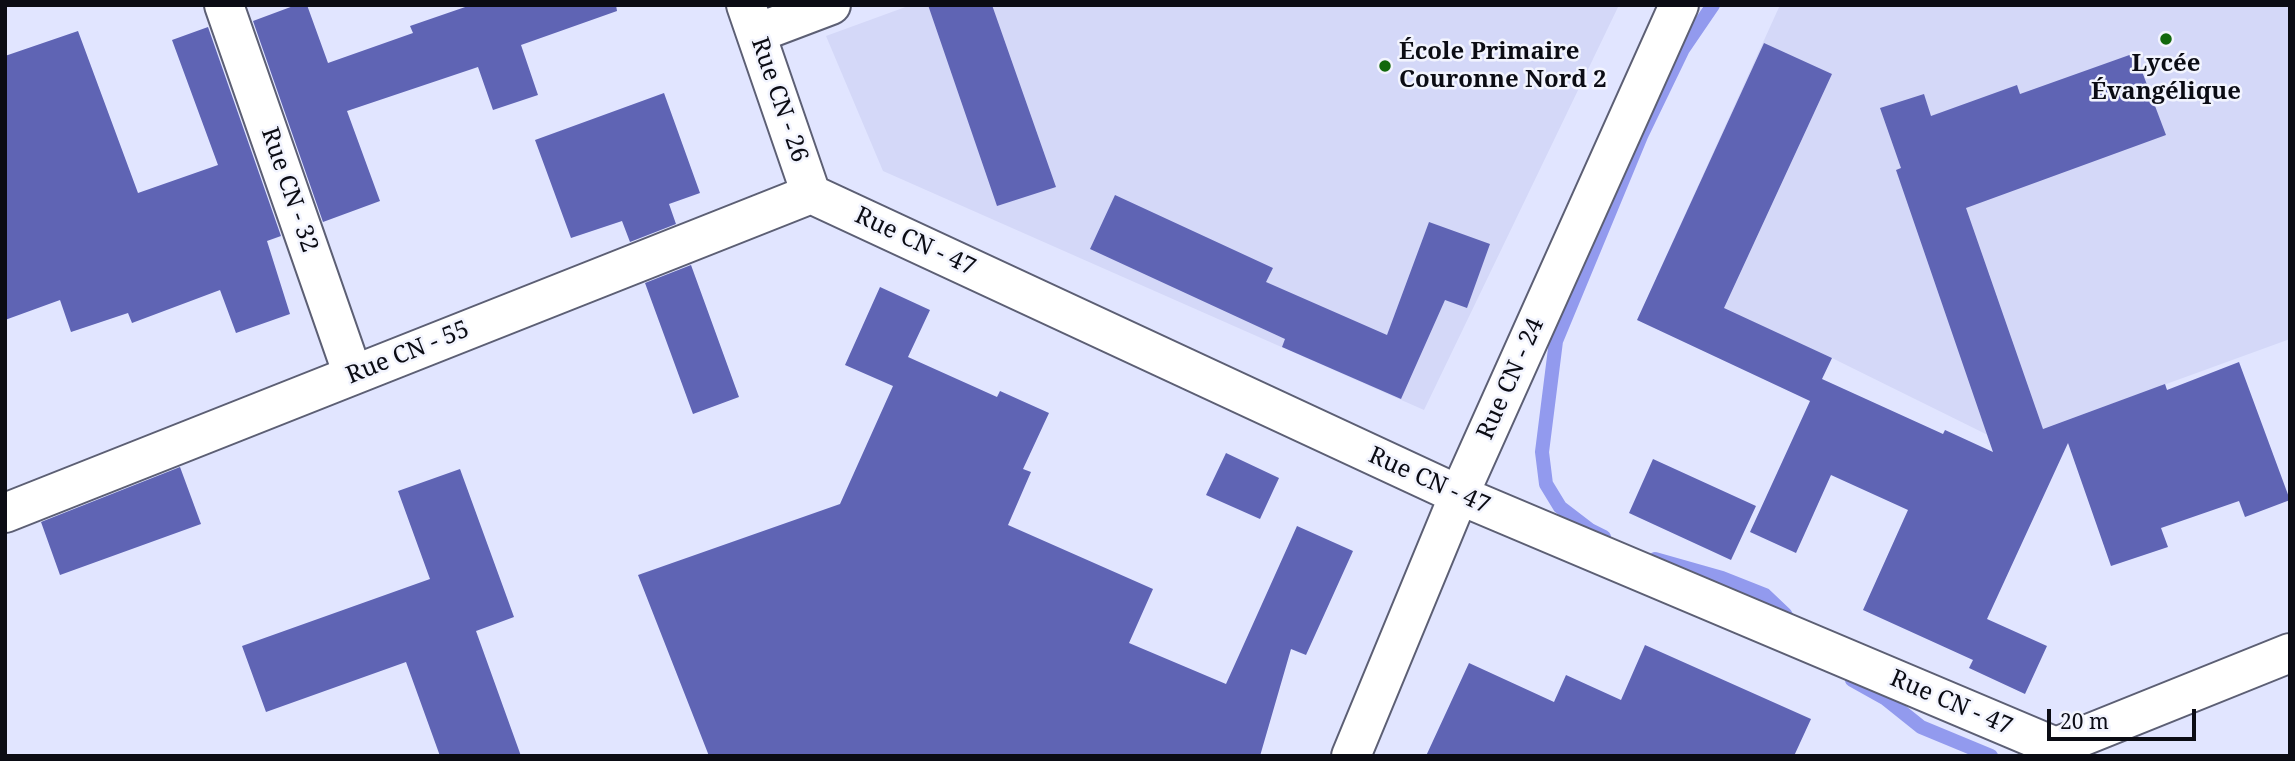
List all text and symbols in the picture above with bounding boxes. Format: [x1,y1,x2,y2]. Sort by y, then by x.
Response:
marker: Lycée Évangélique [2158,31,2174,47]
street label: Rue CN - 26 [744,34,814,166]
place label: École Primaire Couronne Nord 2 [1399,38,1607,94]
place label: Lycée Évangélique [2091,50,2241,106]
marker: École Primaire Couronne Nord 2 [1377,58,1393,74]
street label: Rue CN - 32 [254,124,324,256]
street label: Rue CN - 47 [850,202,980,282]
street label: Rue CN - 24 [1471,314,1551,444]
street label: Rue CN - 55 [342,315,474,391]
street label: Rue CN - 47 [1364,441,1494,521]
street label: Rue CN - 47 [1886,664,2016,742]
scale bar [2050,694,2199,738]
text: 20 m [2060,707,2109,735]

